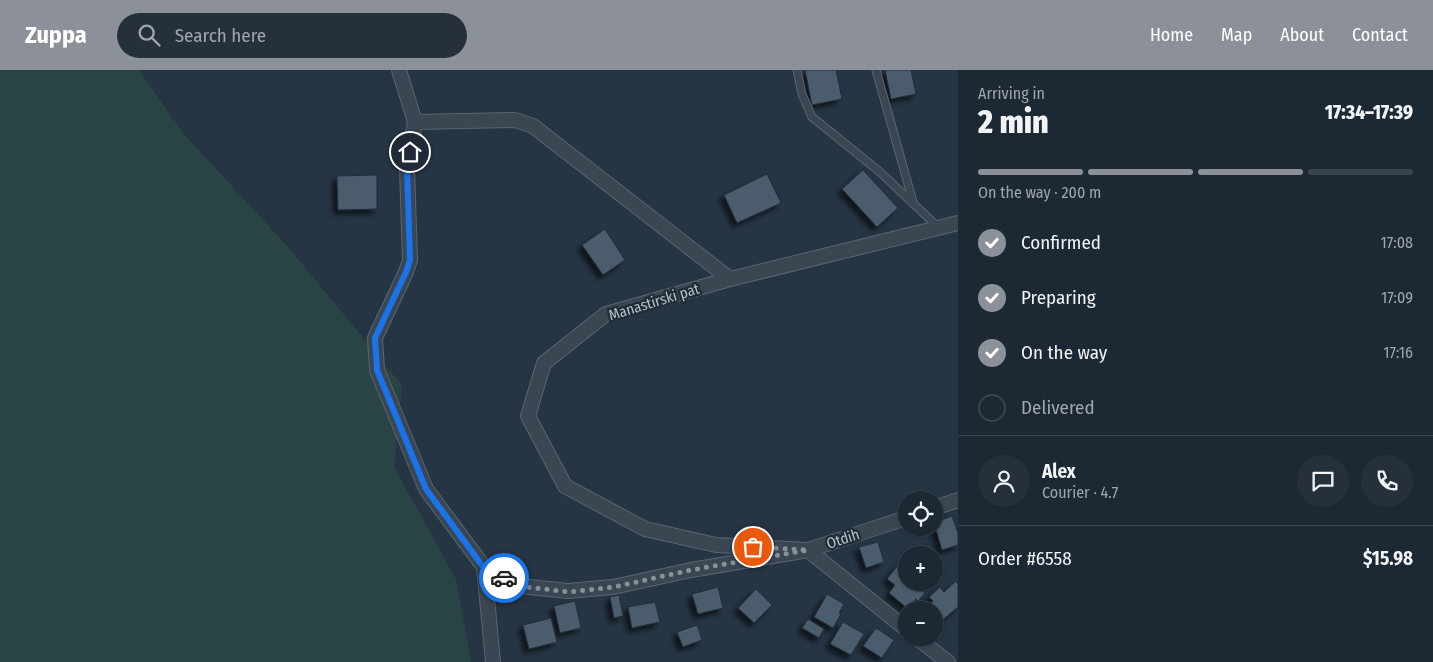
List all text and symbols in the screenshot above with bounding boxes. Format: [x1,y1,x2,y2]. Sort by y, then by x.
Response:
search box [117,13,467,58]
text: Zuppa [25,21,87,49]
icon: search [135,21,163,49]
text: Search here [175,24,266,47]
text: Home [1150,24,1193,46]
text: Map [1221,24,1252,46]
text: About [1280,24,1324,46]
text: Contact [1352,24,1408,46]
text: Arriving in [978,84,1045,103]
text: 17:34–17:39 [1325,101,1413,124]
text: 2 min [978,103,1049,141]
pin [389,131,431,173]
icon: home [396,138,424,166]
text: On the way · 200 m [978,183,1101,202]
icon: check [978,229,1006,257]
text: Confirmed [1021,231,1101,254]
text: 17:08 [1381,233,1413,252]
street label: Manastirski pat [606,280,702,324]
icon: check [978,284,1006,312]
text: Preparing [1021,286,1096,309]
text: 17:09 [1381,288,1413,307]
icon: check [978,339,1006,367]
text: On the way [1021,341,1107,364]
text: 17:16 [1383,343,1413,362]
text: Delivered [1021,396,1095,419]
button: person [978,455,1030,507]
button: chat [1297,455,1349,507]
button: phone [1361,455,1413,507]
text: Alex [1042,460,1076,483]
text: Courier · 4.7 [1042,483,1118,502]
map controls [898,491,943,646]
button: locate [898,491,943,536]
street label: Otdih [824,525,862,553]
pin [732,526,774,568]
icon: bag [739,533,767,561]
button: + [898,546,943,591]
text: Order #6558 [978,547,1072,570]
text: $15.98 [1363,547,1413,570]
courier [479,553,529,603]
icon: car [490,564,518,592]
button: − [898,601,943,646]

